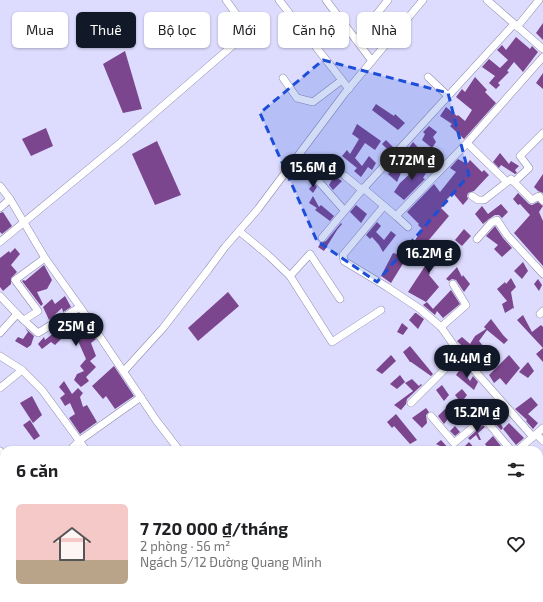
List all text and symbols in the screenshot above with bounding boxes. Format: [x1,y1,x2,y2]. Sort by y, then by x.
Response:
chip: Mua [12,12,68,48]
chip: Thuê [76,12,136,48]
chip: Bộ lọc [144,12,210,48]
chip: Mới [218,12,270,48]
chip: Căn hộ [278,12,349,48]
chip: Nhà [357,12,411,48]
pin: 7.72M ₫ [375,147,449,181]
text: 7.72M ₫ [389,152,435,168]
pin: 15.6M ₫ [276,154,350,188]
text: 15.6M ₫ [290,159,336,175]
pin: 16.2M ₫ [392,240,466,274]
text: 16.2M ₫ [406,245,452,261]
pin: 25M ₫ [48,313,104,347]
text: 25M ₫ [57,318,95,334]
pin: 14.4M ₫ [430,345,504,379]
text: 14.4M ₫ [443,350,491,366]
pin: 15.2M ₫ [440,399,514,433]
text: 15.2M ₫ [454,404,500,420]
icon: filters [505,459,527,481]
text: 6 căn [16,460,58,480]
text: 7 720 000 ₫/tháng [140,518,288,538]
icon: home [48,520,96,568]
icon: heart [505,533,527,555]
text: 2 phòng · 56 m² [140,538,230,554]
text: Ngách 5/12 Đường Quang Minh [140,554,322,570]

